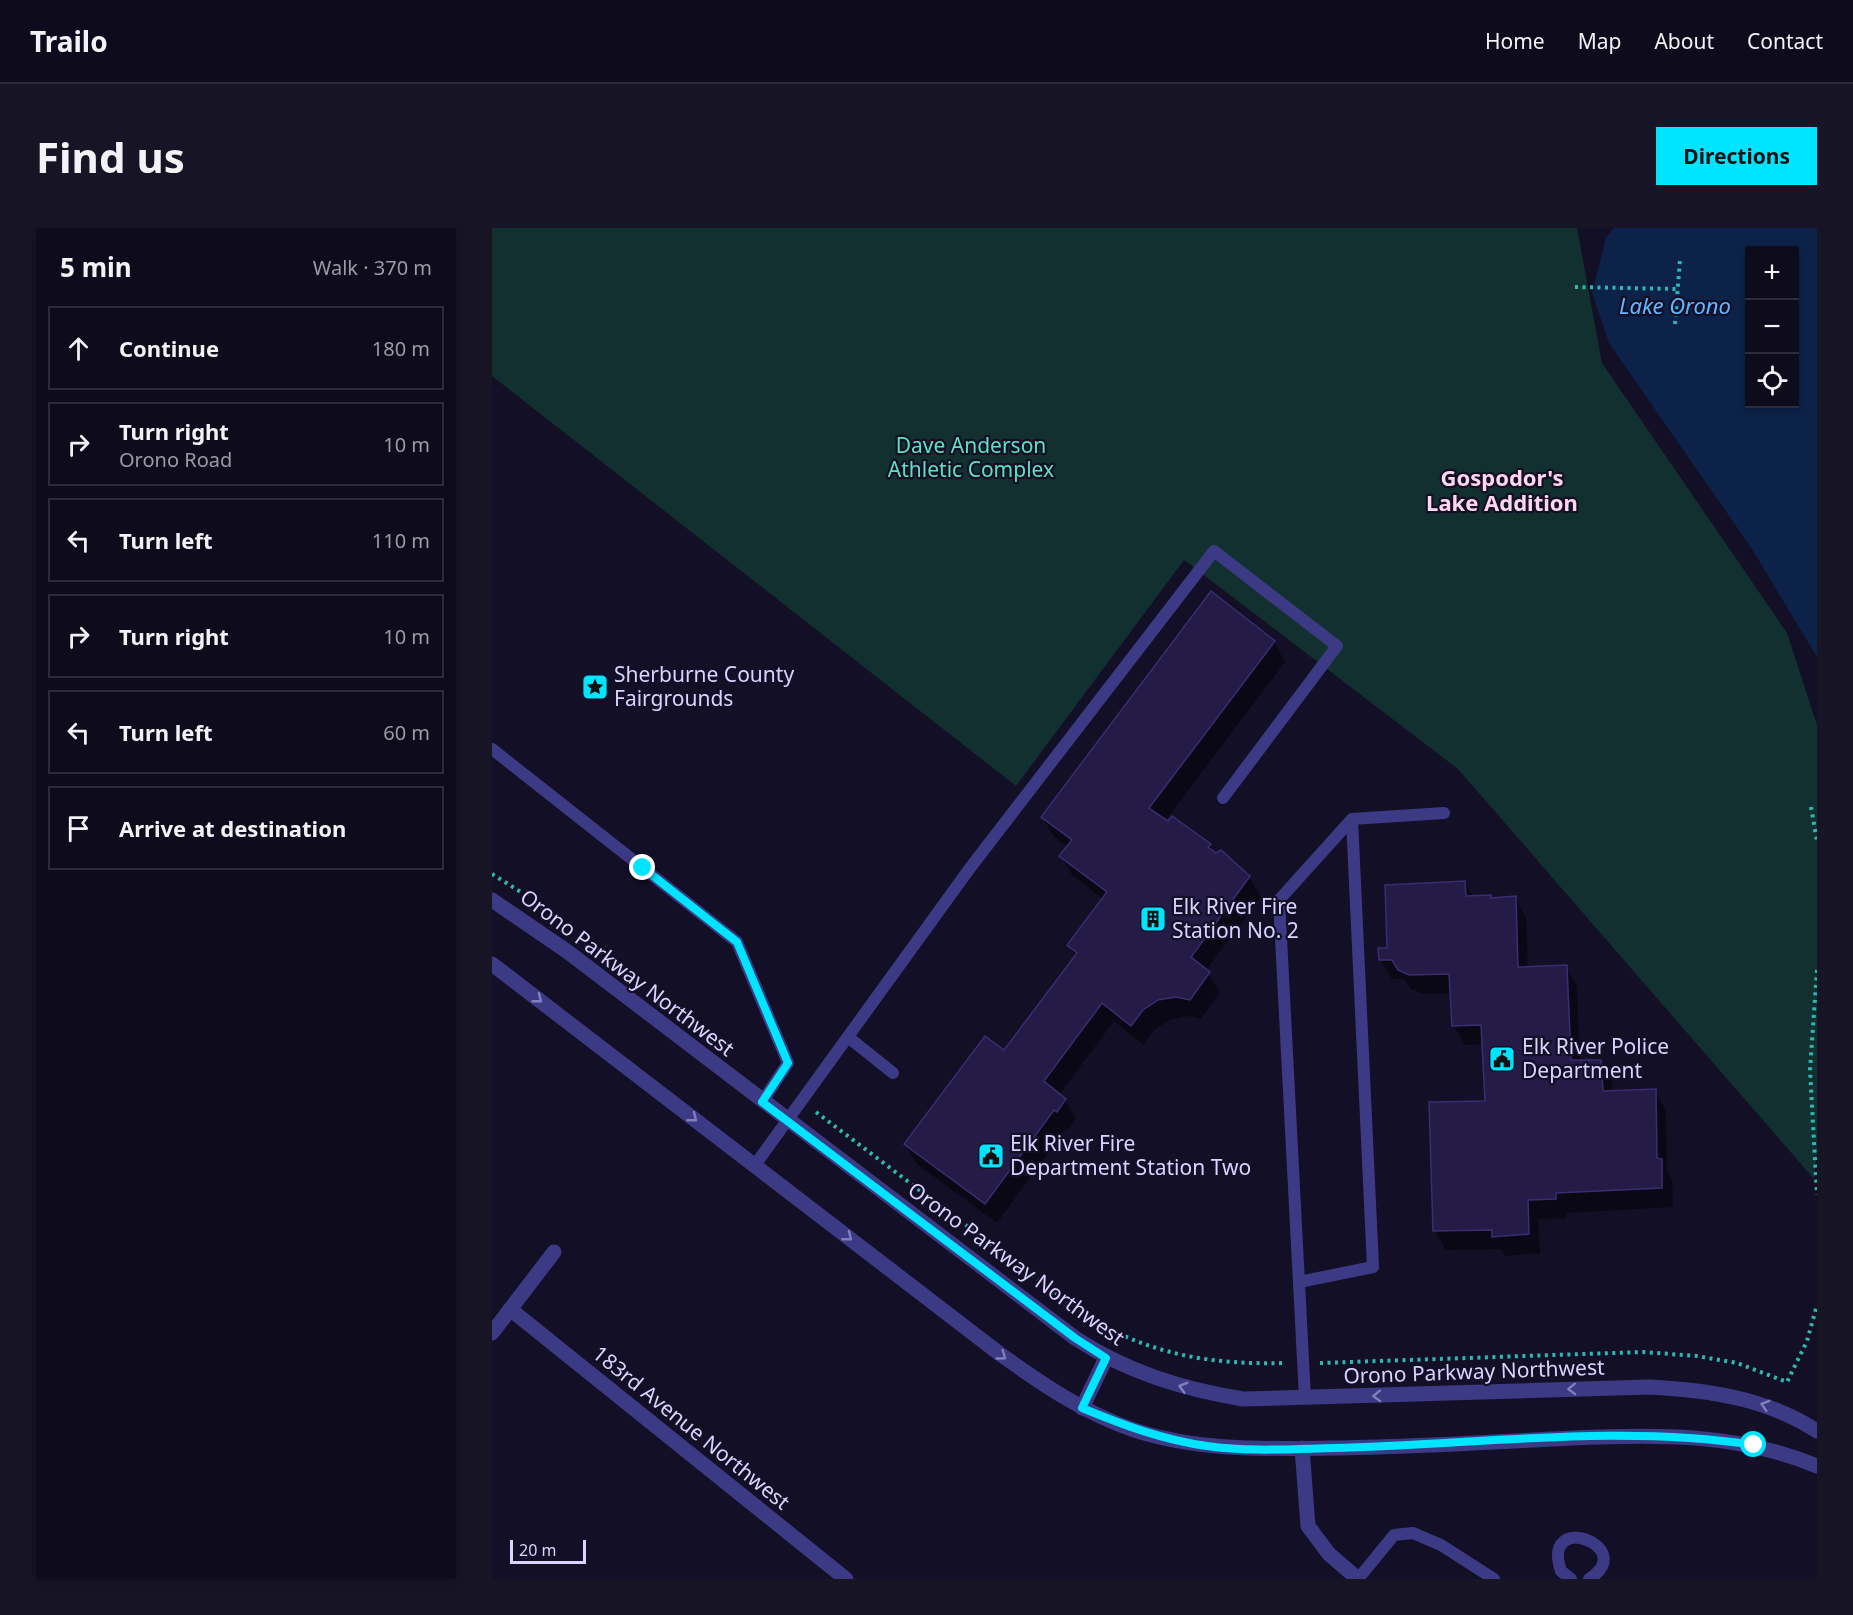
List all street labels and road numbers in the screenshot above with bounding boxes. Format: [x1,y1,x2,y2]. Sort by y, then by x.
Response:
street label: Orono Parkway Northwest [515,882,741,1062]
street label: Orono Parkway Northwest [903,1175,1131,1352]
street label: 183rd Avenue Northwest [587,1339,796,1516]
street label: Orono Parkway Northwest [1343,1352,1605,1390]

